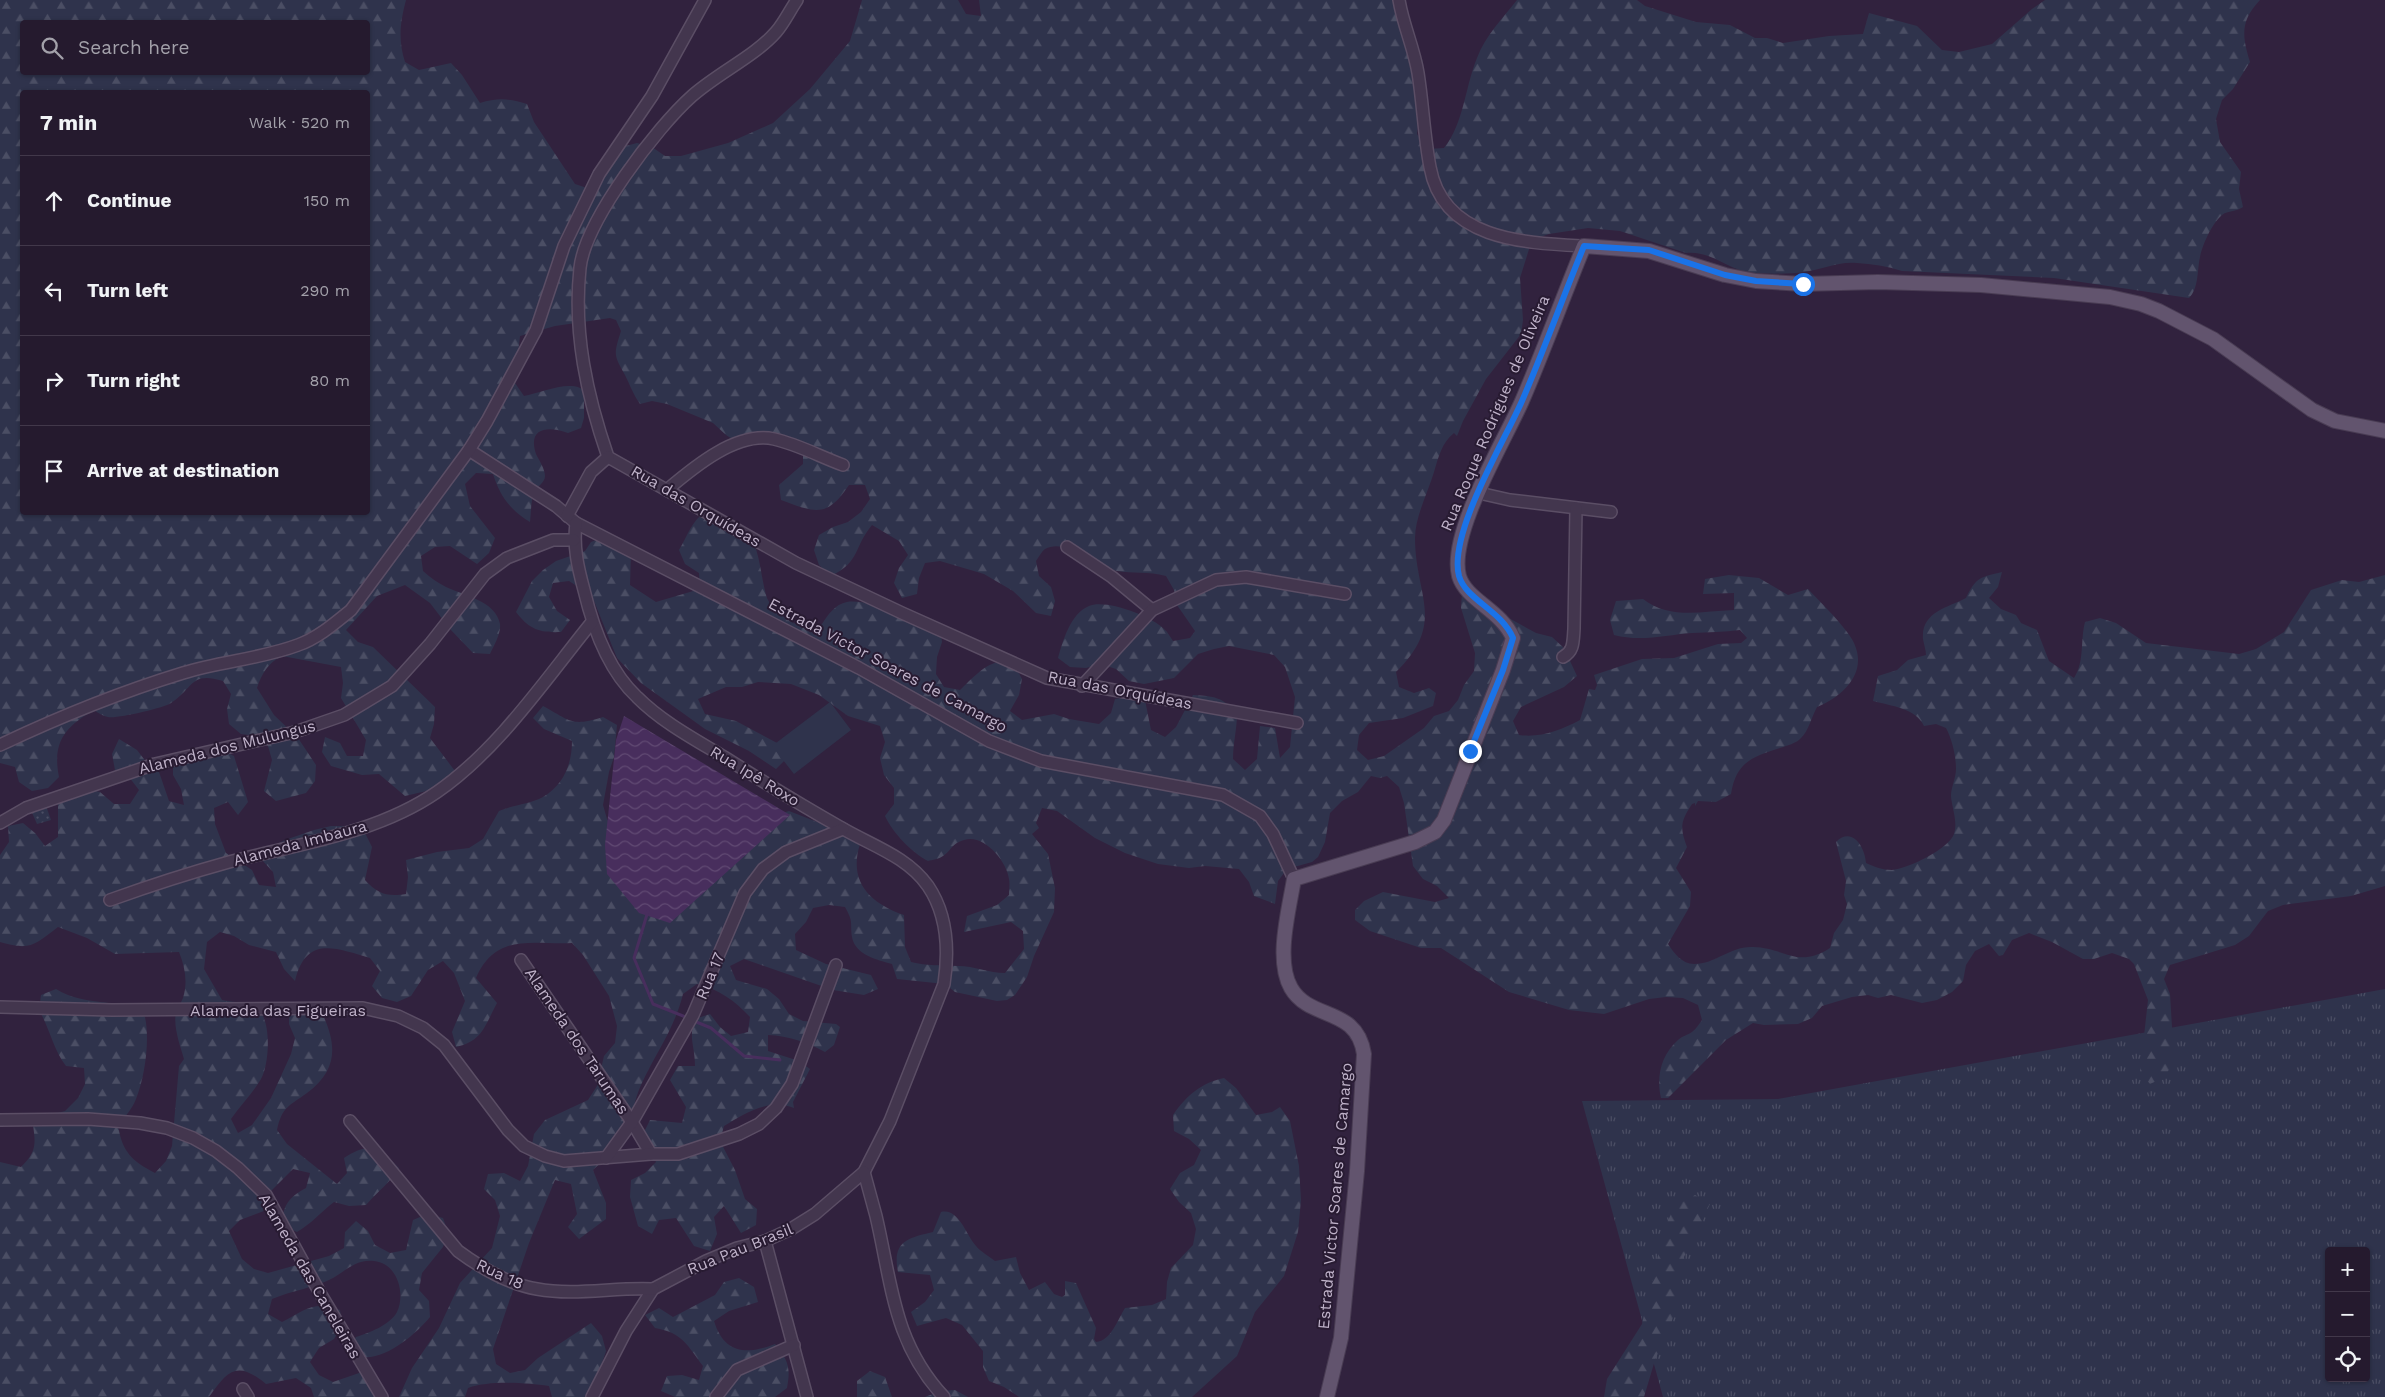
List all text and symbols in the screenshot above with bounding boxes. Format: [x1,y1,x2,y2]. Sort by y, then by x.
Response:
search box [20,20,370,75]
icon: search [38,34,66,62]
text: Search here [78,36,189,59]
text: 7 min [40,110,97,135]
text: Walk · 520 m [249,113,350,132]
icon: ahead [40,187,68,215]
text: Continue [87,189,171,212]
text: 150 m [304,191,350,210]
route start [1792,273,1815,296]
icon: left [40,277,68,305]
text: Turn left [87,279,168,302]
text: 290 m [300,281,350,300]
street label: Rua Roque Rodrigues de Oliveira [1437,292,1553,534]
icon: right [40,367,68,395]
text: Turn right [87,369,180,392]
text: 80 m [309,371,350,390]
icon: arrive [40,457,68,485]
text: Arrive at destination [87,459,279,482]
street label: Rua das Orquídeas [628,461,764,551]
street label: Estrada Victor Soares de Camargo [765,594,1011,736]
street label: Rua das Orquídeas [1046,667,1194,713]
street label: Alameda dos Mulungus [137,716,317,778]
route end [1459,740,1482,763]
street label: Rua Ipê Roxo [707,742,803,810]
street label: Alameda Imbaura [231,816,369,870]
street label: Rua 17 [692,950,728,1002]
street label: Alameda dos Tarumas [521,964,633,1118]
street label: Alameda das Figueiras [190,1001,366,1020]
street label: Estrada Victor Soares de Camargo [1314,1062,1356,1330]
street label: Alameda das Caneleiras [255,1190,365,1362]
street label: Rua Pau Brasil [685,1219,796,1279]
map controls [2325,1247,2370,1382]
button: + [2325,1247,2370,1292]
street label: Rua 18 [473,1255,527,1293]
button: − [2325,1292,2370,1337]
button: locate [2325,1337,2370,1382]

